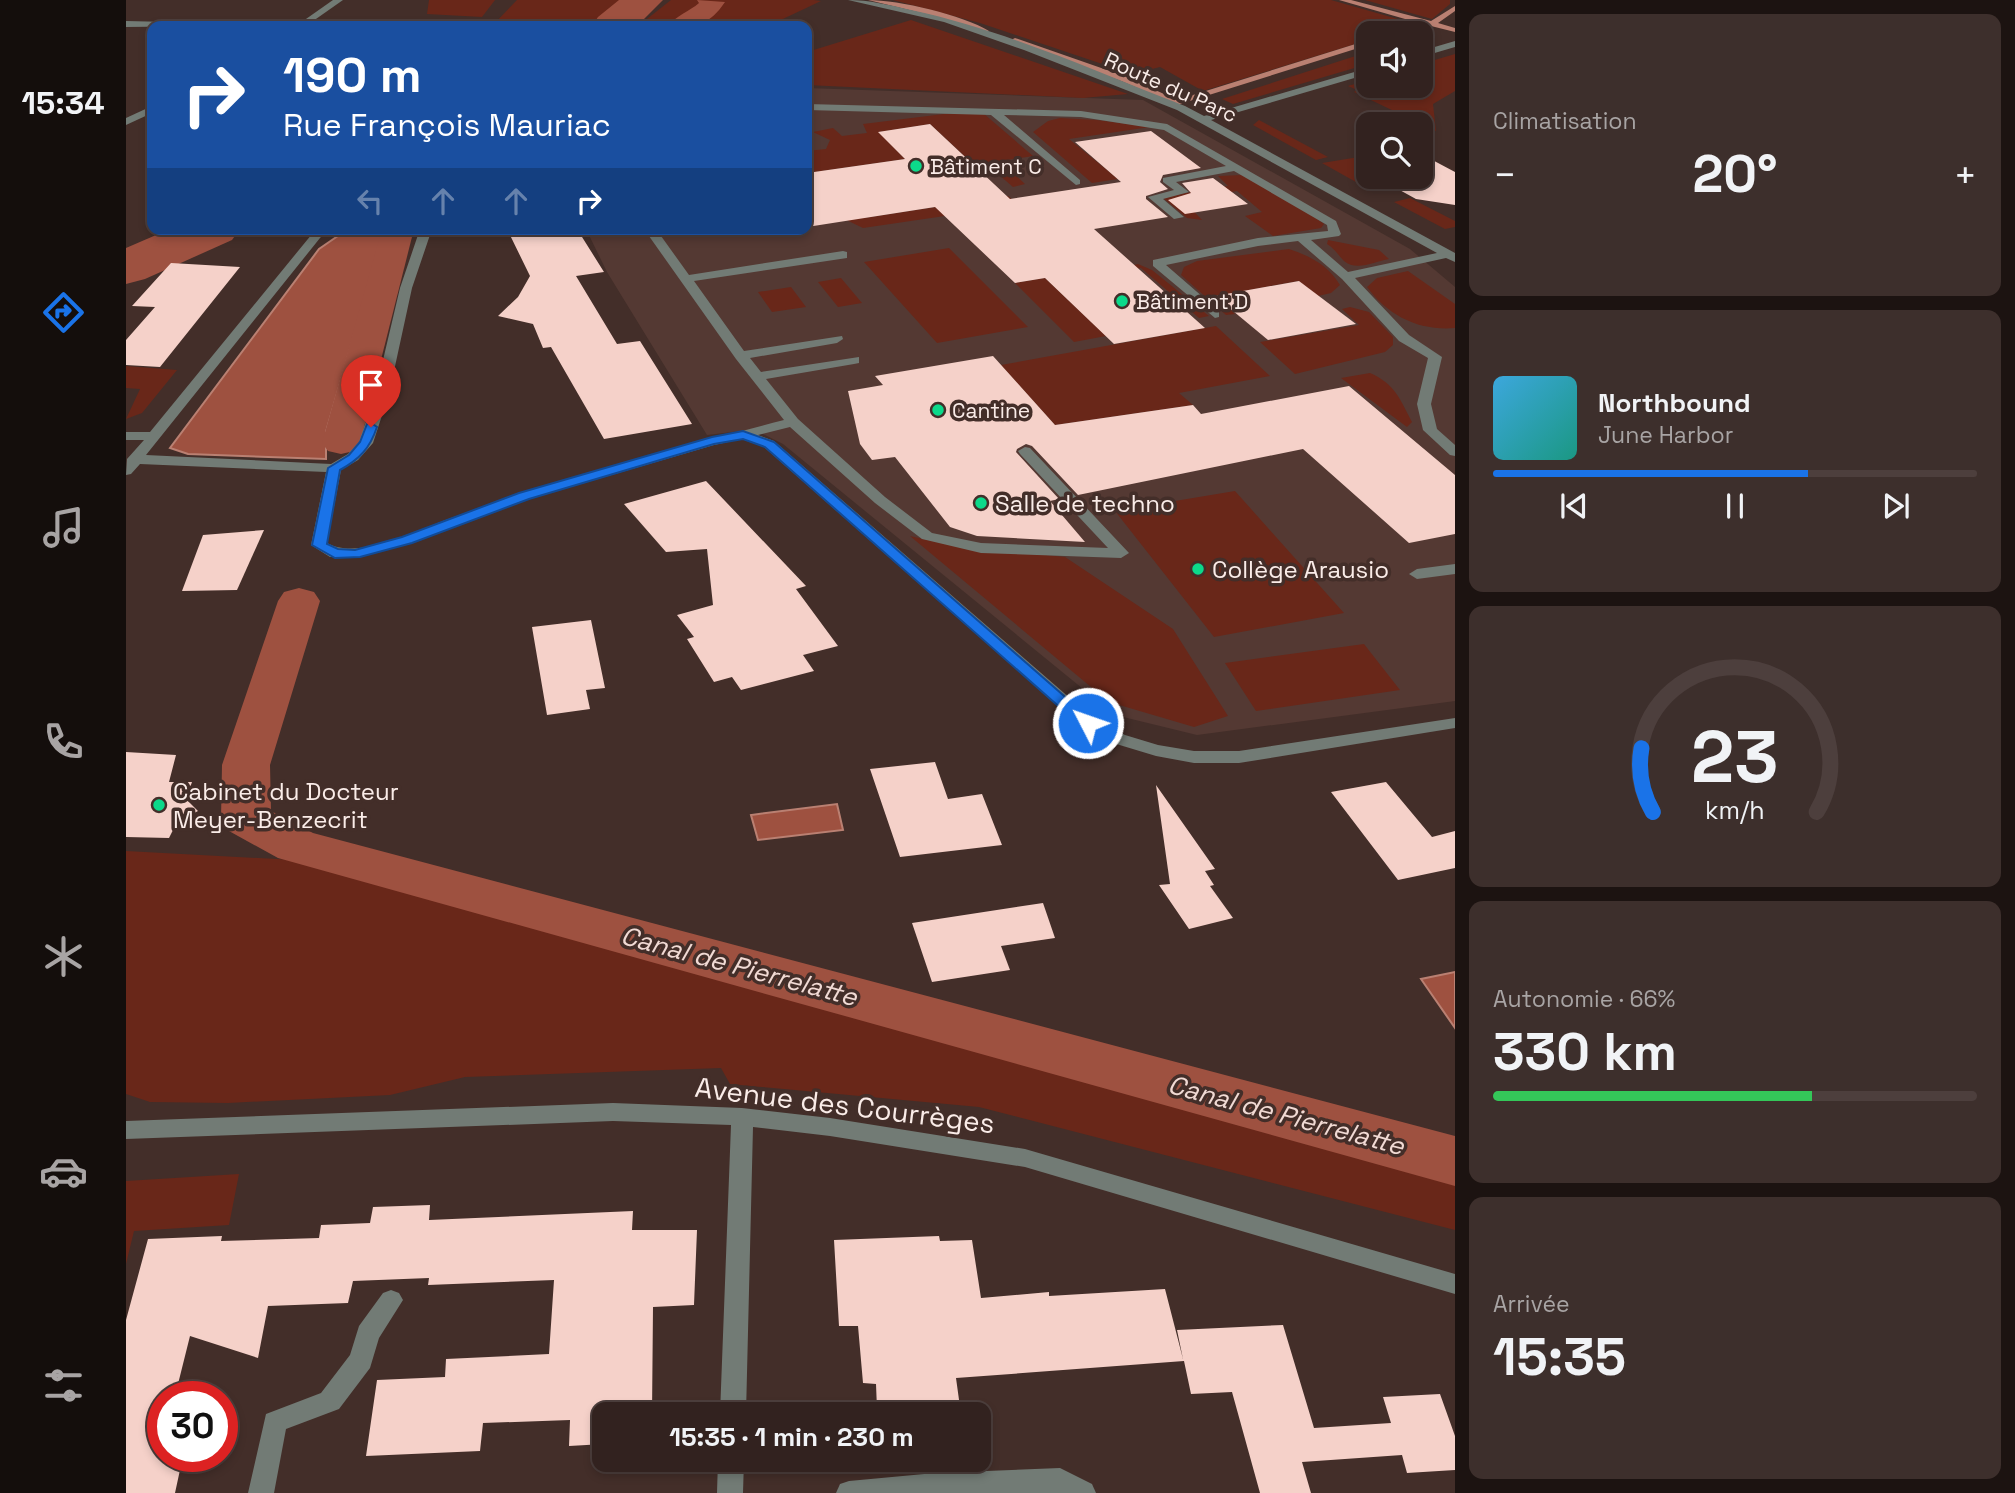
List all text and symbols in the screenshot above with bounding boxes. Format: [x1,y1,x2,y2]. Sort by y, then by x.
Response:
map controls [1356,21,1433,189]
button: sound [1356,21,1433,98]
text: 190 m [283,44,421,106]
street label: Route du Parc [1100,46,1242,128]
icon: right [168,49,259,140]
text: 15:34 [21,83,105,123]
text: Rue François Mauriac [283,105,611,145]
text: Climatisation [1493,106,1637,136]
button: search [1356,112,1433,189]
text: 20° [1692,141,1778,207]
text: − [1493,151,1517,199]
text: + [1953,151,1977,199]
place label: Bâtiment C [930,153,1042,180]
marker: Bâtiment C [908,158,924,174]
icon: left [351,182,389,220]
icon: ahead [424,182,462,220]
icon: ahead [497,182,535,220]
icon: right [570,182,608,220]
icon: directions [39,288,88,337]
place label: Bâtiment D [1136,288,1248,315]
marker: Bâtiment D [1114,293,1130,309]
pin [341,355,401,427]
icon: arrive [352,366,390,404]
text: Northbound [1598,386,1751,420]
place label: Cantine [952,397,1030,424]
marker: Cantine [930,402,946,418]
text: June Harbor [1598,420,1733,450]
icon: previous [1555,487,1593,525]
icon: pause [1716,487,1754,525]
icon: next [1877,487,1915,525]
place label: Salle de techno [995,488,1175,519]
marker: Salle de techno [973,495,989,511]
icon: music [39,503,88,552]
place label: Collège Arausio [1212,554,1389,585]
marker: Collège Arausio [1190,561,1206,577]
position arrow [1051,686,1125,760]
text: 23 [1691,711,1779,804]
icon: phone [39,717,88,766]
place label: Cabinet du Docteur Meyer-Benzecrit [173,776,399,835]
text: km/h [1705,794,1765,826]
marker: Cabinet du Docteur Meyer-Benzecrit [151,797,167,813]
water label: Canal de Pierrelatte [617,918,862,1014]
icon: climate [39,932,88,981]
text: Autonomie · 66% [1493,984,1675,1014]
text: 330 km [1493,1019,1677,1085]
water label: Canal de Pierrelatte [1164,1067,1409,1163]
street label: Avenue des Courrèges [693,1069,997,1141]
icon: car [39,1147,88,1196]
text: Arrivée [1493,1289,1570,1319]
text: 15:35 [1493,1324,1626,1390]
icon: filters [39,1361,88,1410]
speed limit sign: 30 [147,1381,238,1472]
text: 15:35 · 1 min · 230 m [669,1420,914,1454]

